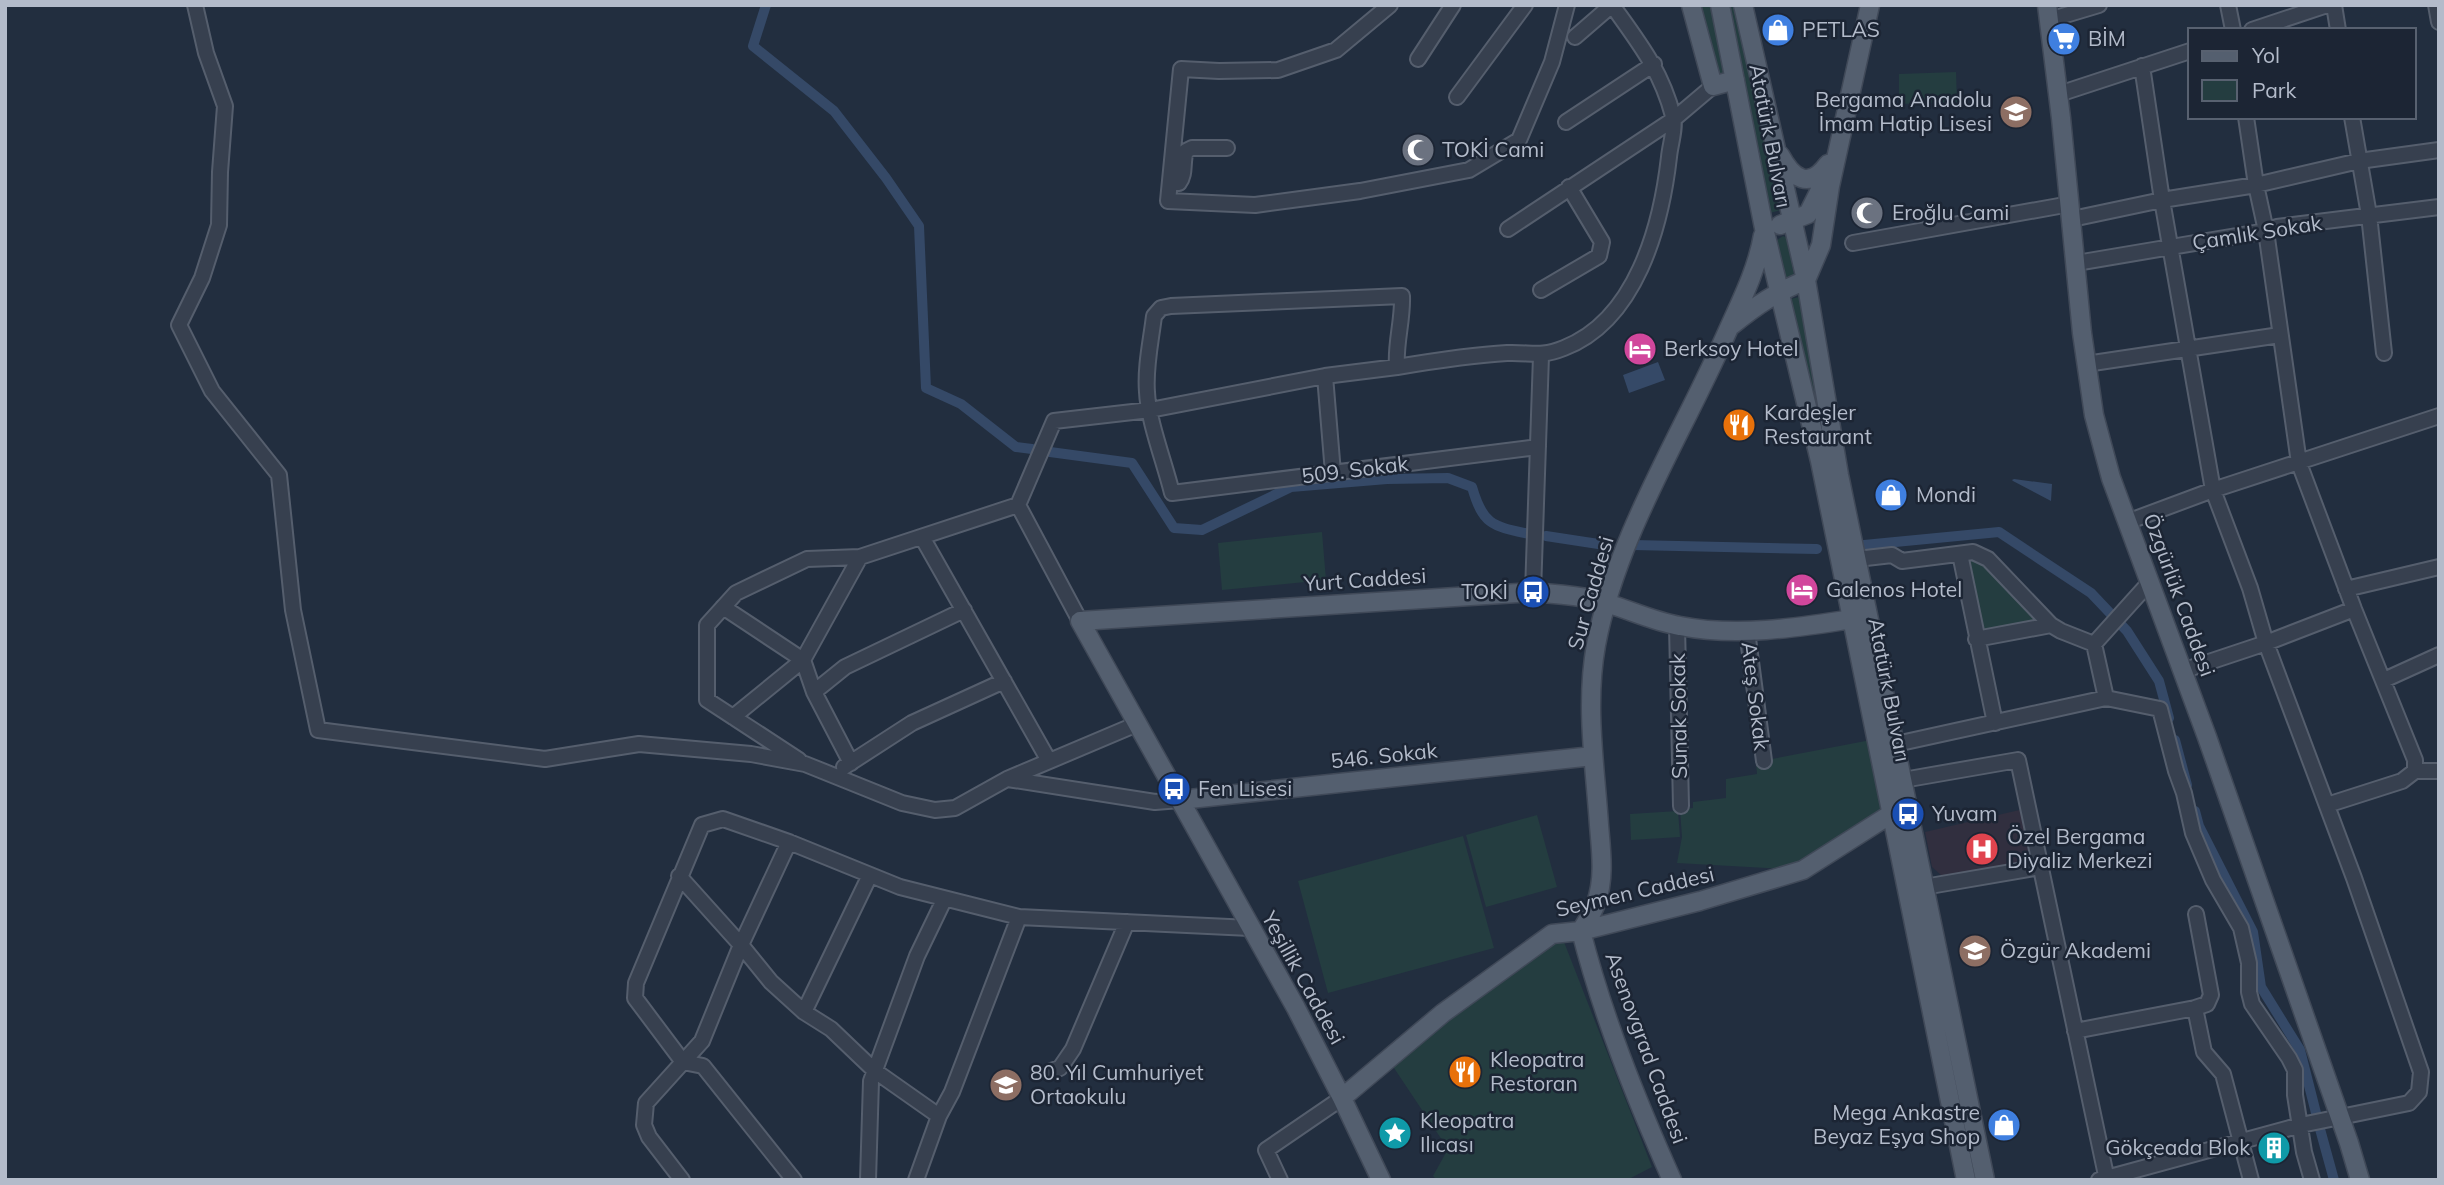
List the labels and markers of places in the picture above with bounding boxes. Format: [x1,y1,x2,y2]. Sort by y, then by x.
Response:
shop icon: PETLAS [1759,11,1797,49]
place label: PETLAS [1802,16,1880,42]
supermarket icon: BİM [2045,20,2083,58]
place label: BİM [2088,25,2126,51]
place label: Bergama Anadolu İmam Hatip Lisesi [1815,86,1992,136]
school or university icon: Bergama Anadolu İmam Hatip Lisesi [1997,93,2035,131]
mosque icon: TOKİ Cami [1399,131,1437,169]
place label: TOKİ Cami [1442,136,1544,162]
mosque icon: Eroğlu Cami [1848,194,1886,232]
place label: Eroğlu Cami [1892,199,2009,225]
hotel icon: Berksoy Hotel [1621,330,1659,368]
place label: Berksoy Hotel [1664,335,1798,361]
place label: Kardeşler Restaurant [1764,399,1872,449]
restaurant icon: Kardeşler Restaurant [1720,406,1758,444]
shop icon: Mondi [1872,476,1910,514]
place label: Mondi [1916,481,1976,507]
hotel icon: Galenos Hotel [1783,571,1821,609]
bus stop icon: TOKİ [1514,573,1552,611]
place label: Galenos Hotel [1826,576,1962,602]
place label: TOKİ [1461,578,1508,604]
bus stop icon: Fen Lisesi [1155,770,1193,808]
place label: Fen Lisesi [1198,775,1292,801]
bus stop icon: Yuvam [1889,795,1927,833]
place label: Yuvam [1931,800,1997,826]
place label: Özel Bergama Diyaliz Merkezi [2007,823,2153,873]
hospital icon: Özel Bergama Diyaliz Merkezi [1963,830,2001,868]
school or university icon: Özgür Akademi [1956,932,1994,970]
place label: Özgür Akademi [2000,937,2151,963]
place label: Kleopatra Restoran [1490,1046,1584,1096]
restaurant icon: Kleopatra Restoran [1446,1053,1484,1091]
place label: 80. Yıl Cumhuriyet Ortaokulu [1030,1059,1204,1109]
school or university icon: 80. Yıl Cumhuriyet Ortaokulu [987,1066,1025,1104]
place label: Mega Ankastre Beyaz Eşya Shop [1813,1099,1980,1149]
shop icon: Mega Ankastre Beyaz Eşya Shop [1985,1106,2023,1144]
place label: Kleopatra Ilıcası [1420,1107,1514,1157]
place icon: Kleopatra Ilıcası [1376,1114,1414,1152]
building icon: Gökçeada Blok [2255,1129,2293,1167]
place label: Gökçeada Blok [2105,1134,2250,1160]

